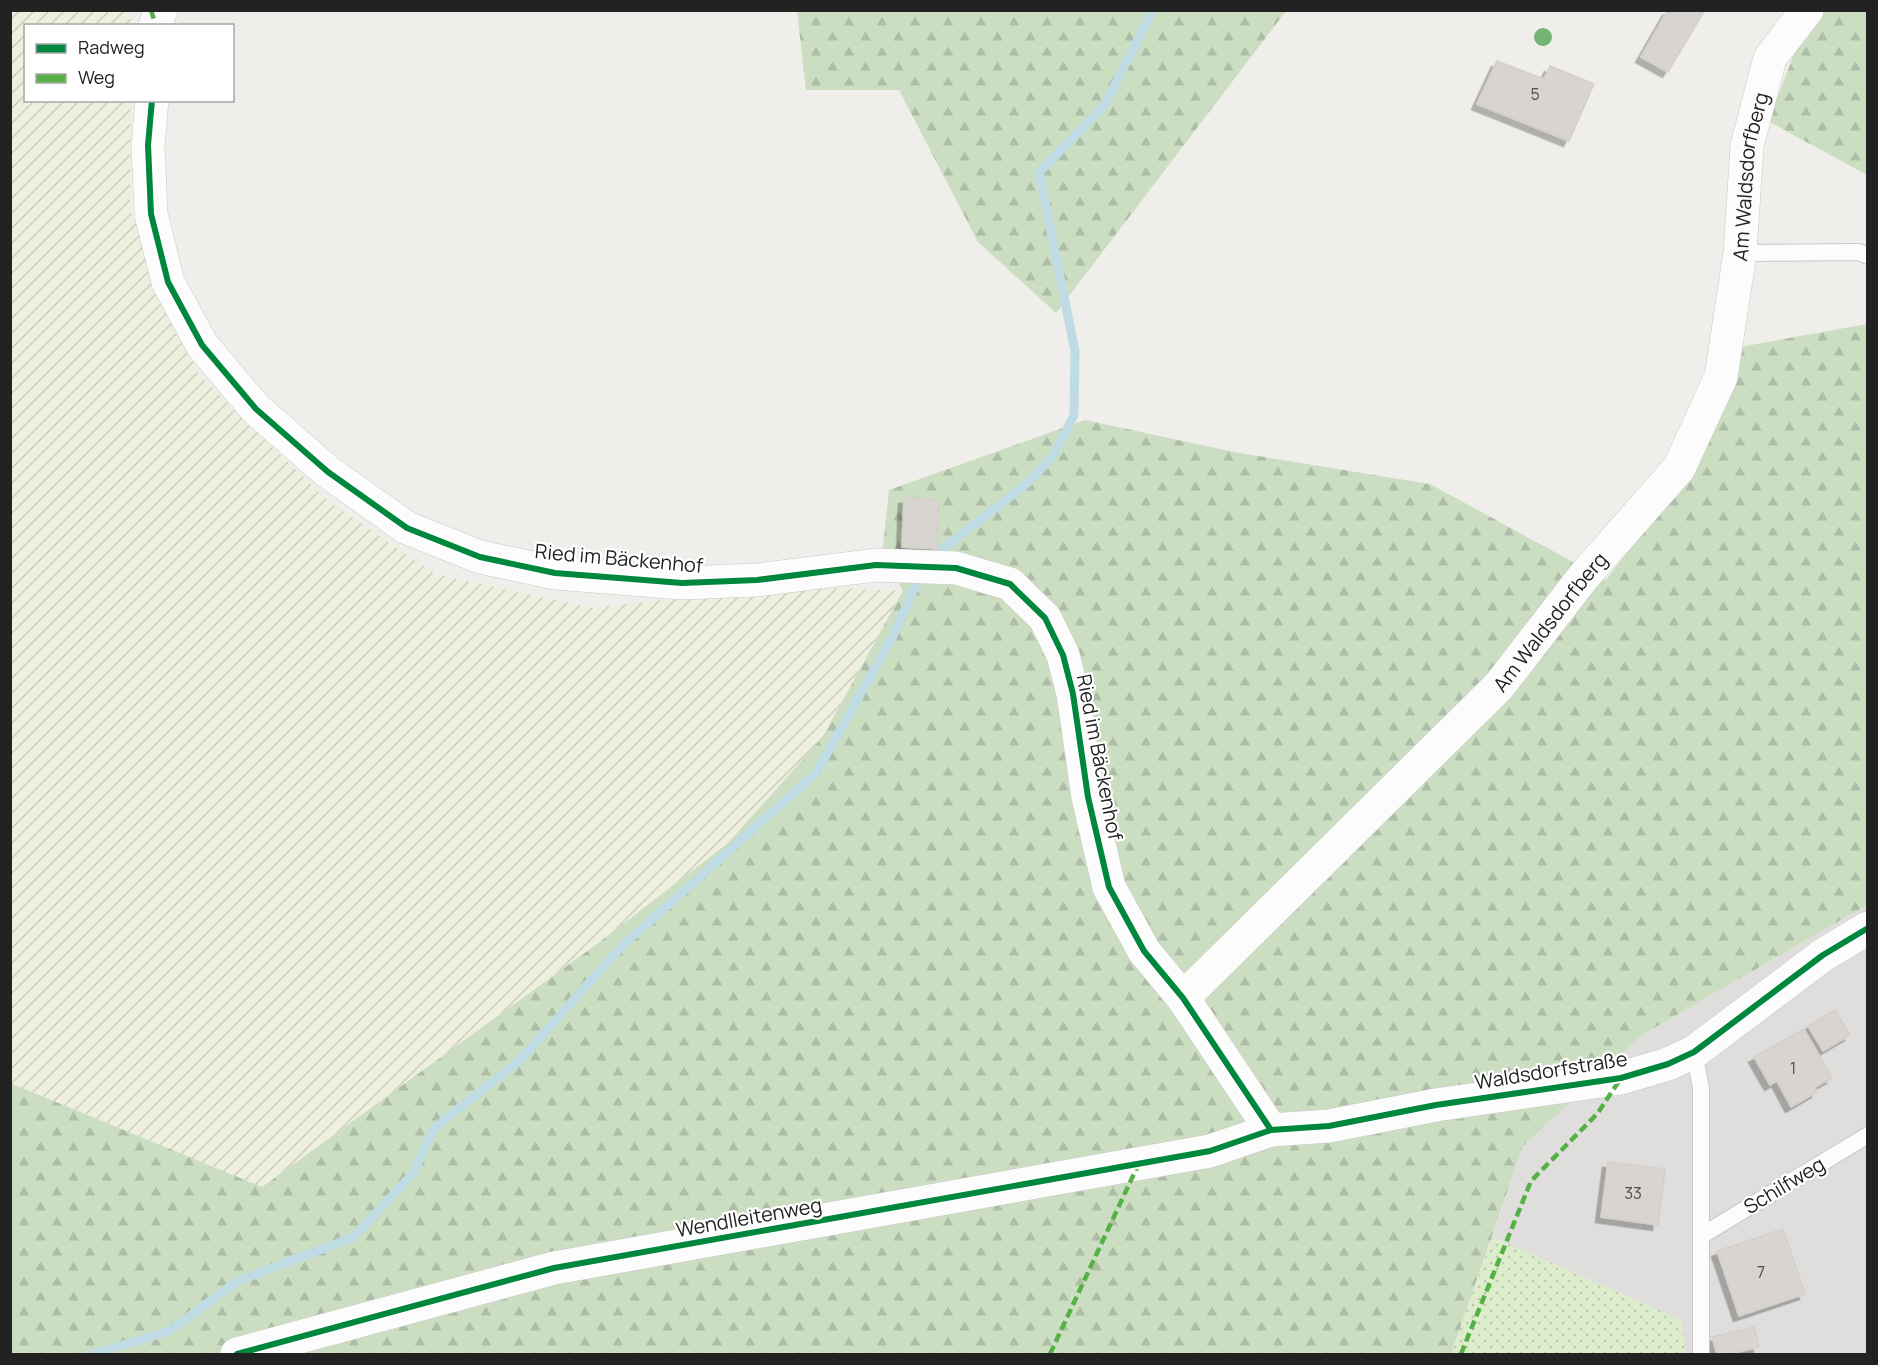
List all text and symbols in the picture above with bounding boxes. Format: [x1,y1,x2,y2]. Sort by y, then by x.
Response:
legend [24,24,234,102]
text: Radweg [78,35,145,59]
text: Weg [78,65,115,89]
house number: 5 [1530,83,1540,105]
street label: Am Waldsdorfberg [1725,89,1774,263]
street label: Ried im Bäckenhof [534,537,704,579]
street label: Am Waldsdorfberg [1486,546,1613,697]
street label: Ried im Bäckenhof [1071,672,1129,842]
street label: Waldsdorfstraße [1473,1045,1629,1095]
house number: 1 [1790,1057,1796,1079]
street label: Schilfweg [1738,1150,1830,1220]
house number: 33 [1624,1182,1642,1204]
street label: Wendlleitenweg [674,1191,824,1243]
house number: 7 [1757,1261,1765,1283]

